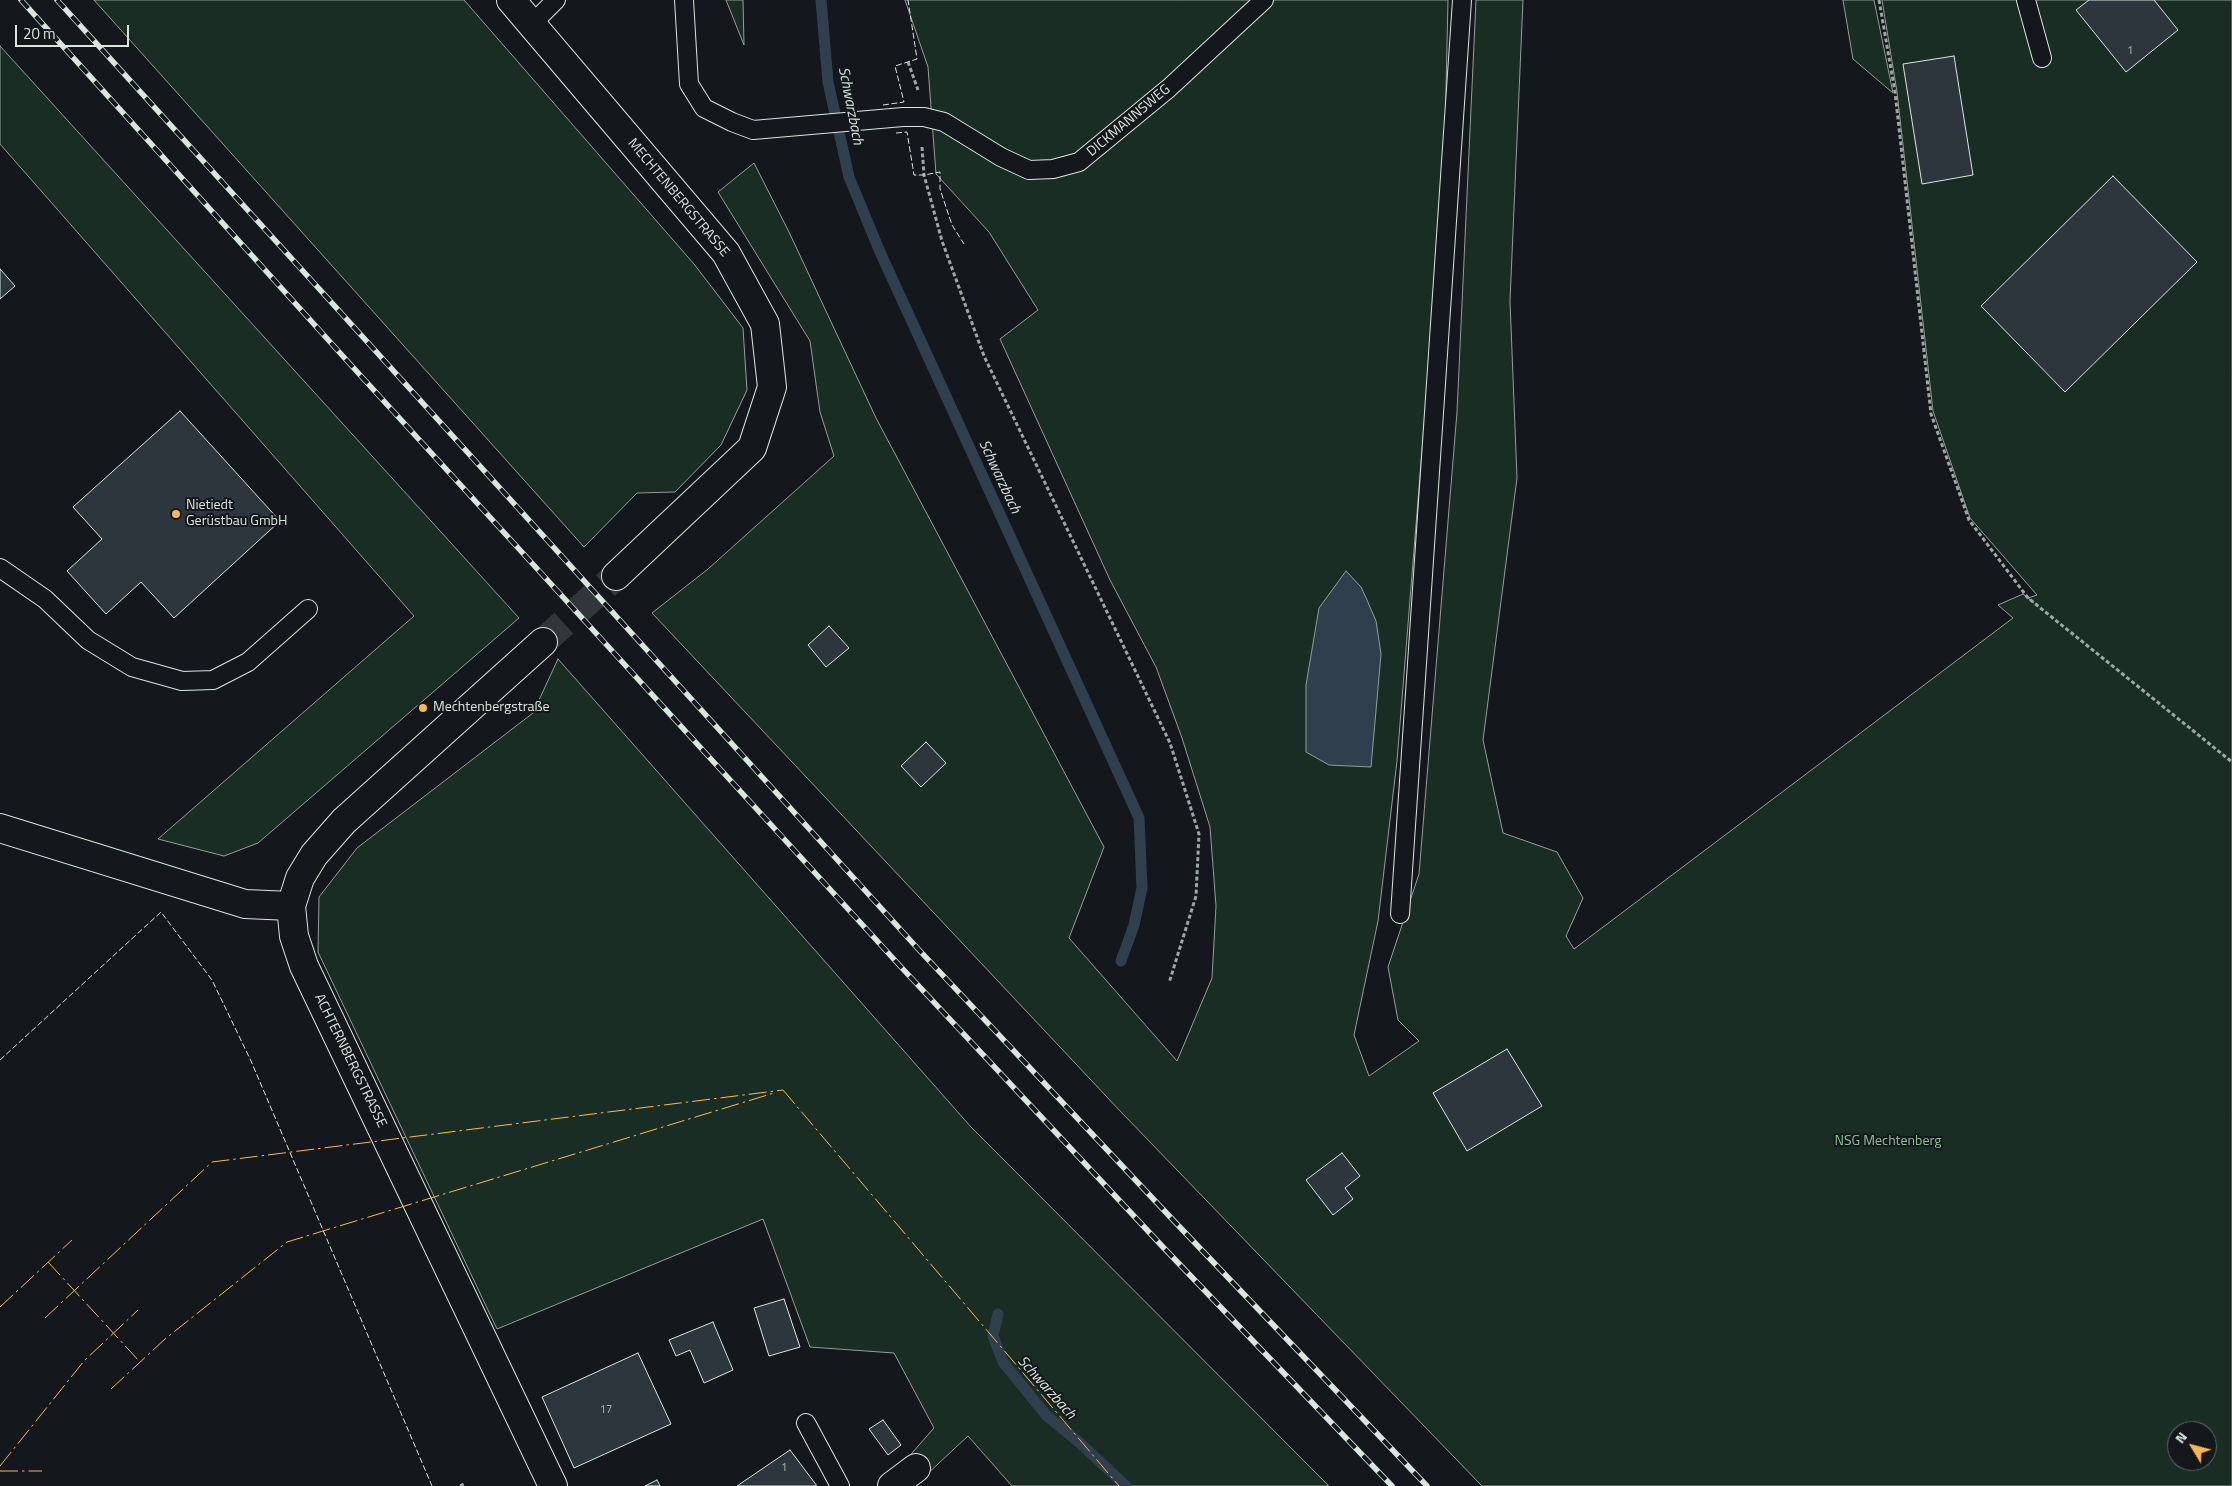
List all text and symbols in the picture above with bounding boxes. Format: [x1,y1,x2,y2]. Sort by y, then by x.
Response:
scale bar [18,15,131,47]
text: 20 m [23,22,56,45]
house number: 1 [2127,44,2133,58]
water label: Schwarzbach [834,66,866,146]
street label: DICKMANNSWEG [1084,81,1174,161]
street label: MECHTENBERGSTRASSE [624,135,732,261]
water label: Schwarzbach [974,437,1024,517]
place label: Nietiedt Gerüstbau GmbH [186,498,287,530]
marker: Nietiedt Gerüstbau GmbH [170,508,182,520]
place label: Mechtenbergstraße [433,700,550,716]
marker: Mechtenbergstraße [417,702,429,714]
street label: ACHTERNBERGSTRASSE [310,991,390,1131]
park label: NSG Mechtenberg [1835,1134,1941,1150]
water label: Schwarzbach [1013,1353,1079,1423]
house number: 17 [600,1403,612,1417]
north arrow [2167,1421,2217,1471]
text: N [2169,1427,2192,1447]
house number: 1 [781,1461,787,1475]

